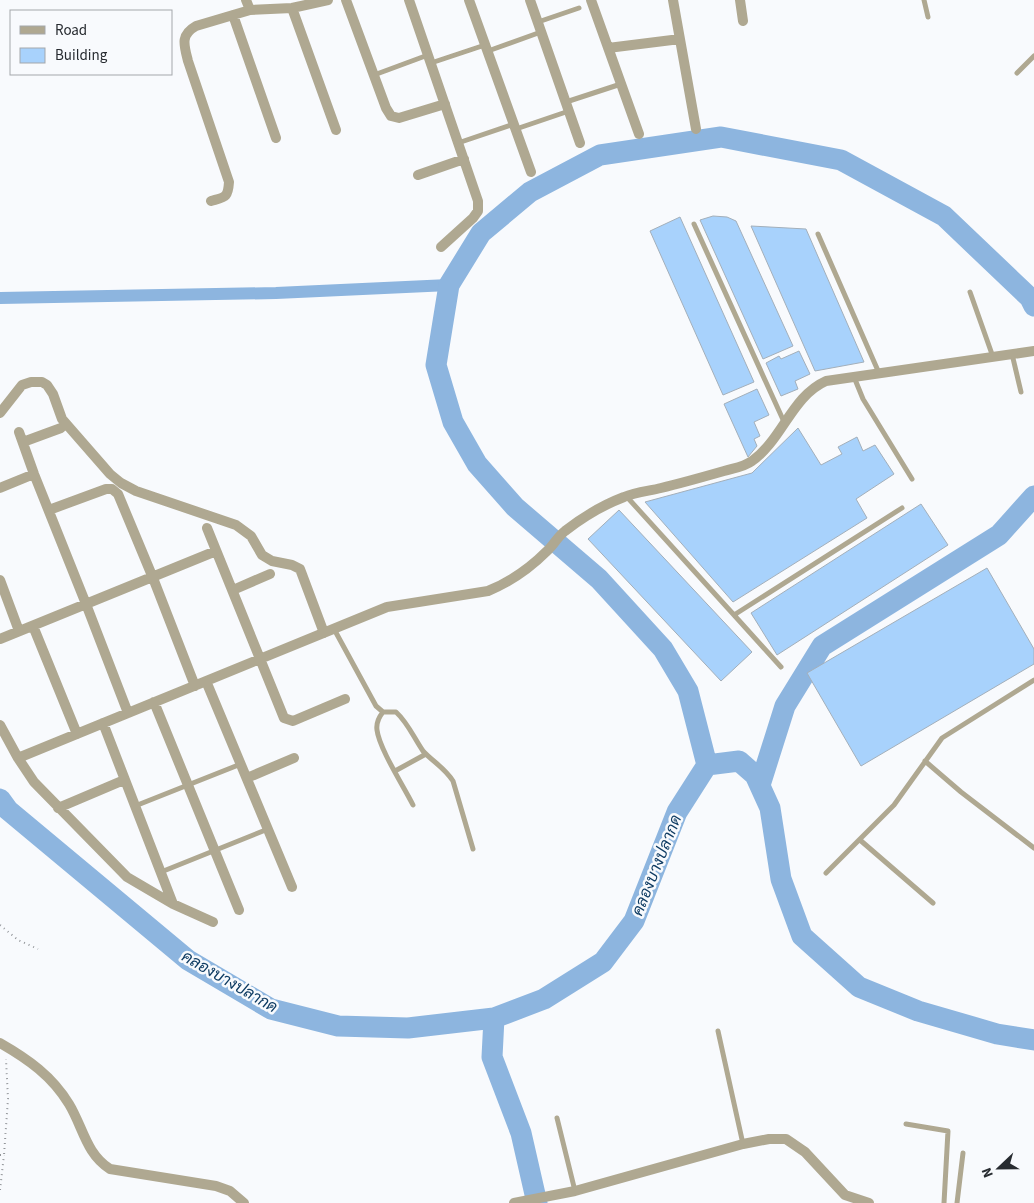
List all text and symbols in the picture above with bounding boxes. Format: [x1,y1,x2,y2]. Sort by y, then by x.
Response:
legend [10,10,172,75]
text: Road [55,20,87,41]
text: Building [55,45,108,66]
water label: คลองบางปลากด [627,812,687,919]
water label: คลองบางปลากด [178,946,281,1018]
north arrow [974,1143,1024,1193]
text: N [977,1164,999,1181]

